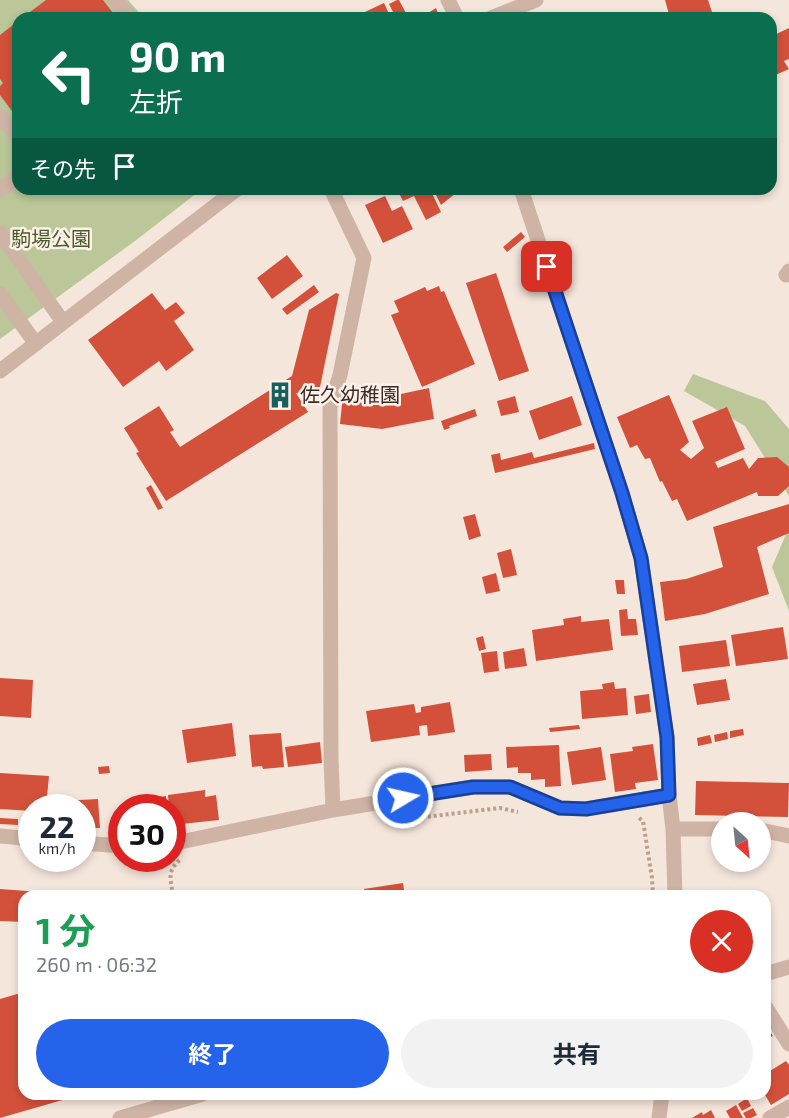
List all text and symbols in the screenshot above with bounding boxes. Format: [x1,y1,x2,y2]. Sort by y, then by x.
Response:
text: 90 m [129,30,226,80]
icon: left [30,36,108,114]
text: 左折 [129,85,183,117]
icon: arrive [108,150,141,183]
text: その先 [30,155,96,181]
park label: 駒場公園 [11,226,91,250]
pin [521,241,572,292]
icon: arrive [530,250,563,283]
building icon: 佐久幼稚園 [265,380,295,410]
place label: 佐久幼稚園 [300,382,400,406]
position arrow [371,766,435,830]
speed limit sign: 30 [108,794,186,872]
text: 22 [40,808,74,844]
north arrow [711,812,771,872]
map controls [711,812,771,872]
text: km/h [38,839,76,857]
text: 1 分 [36,908,95,951]
button: close [690,910,753,973]
text: 260 m · 06:32 [36,952,157,976]
button: 終了 [36,1019,389,1088]
button: 共有 [401,1019,753,1088]

